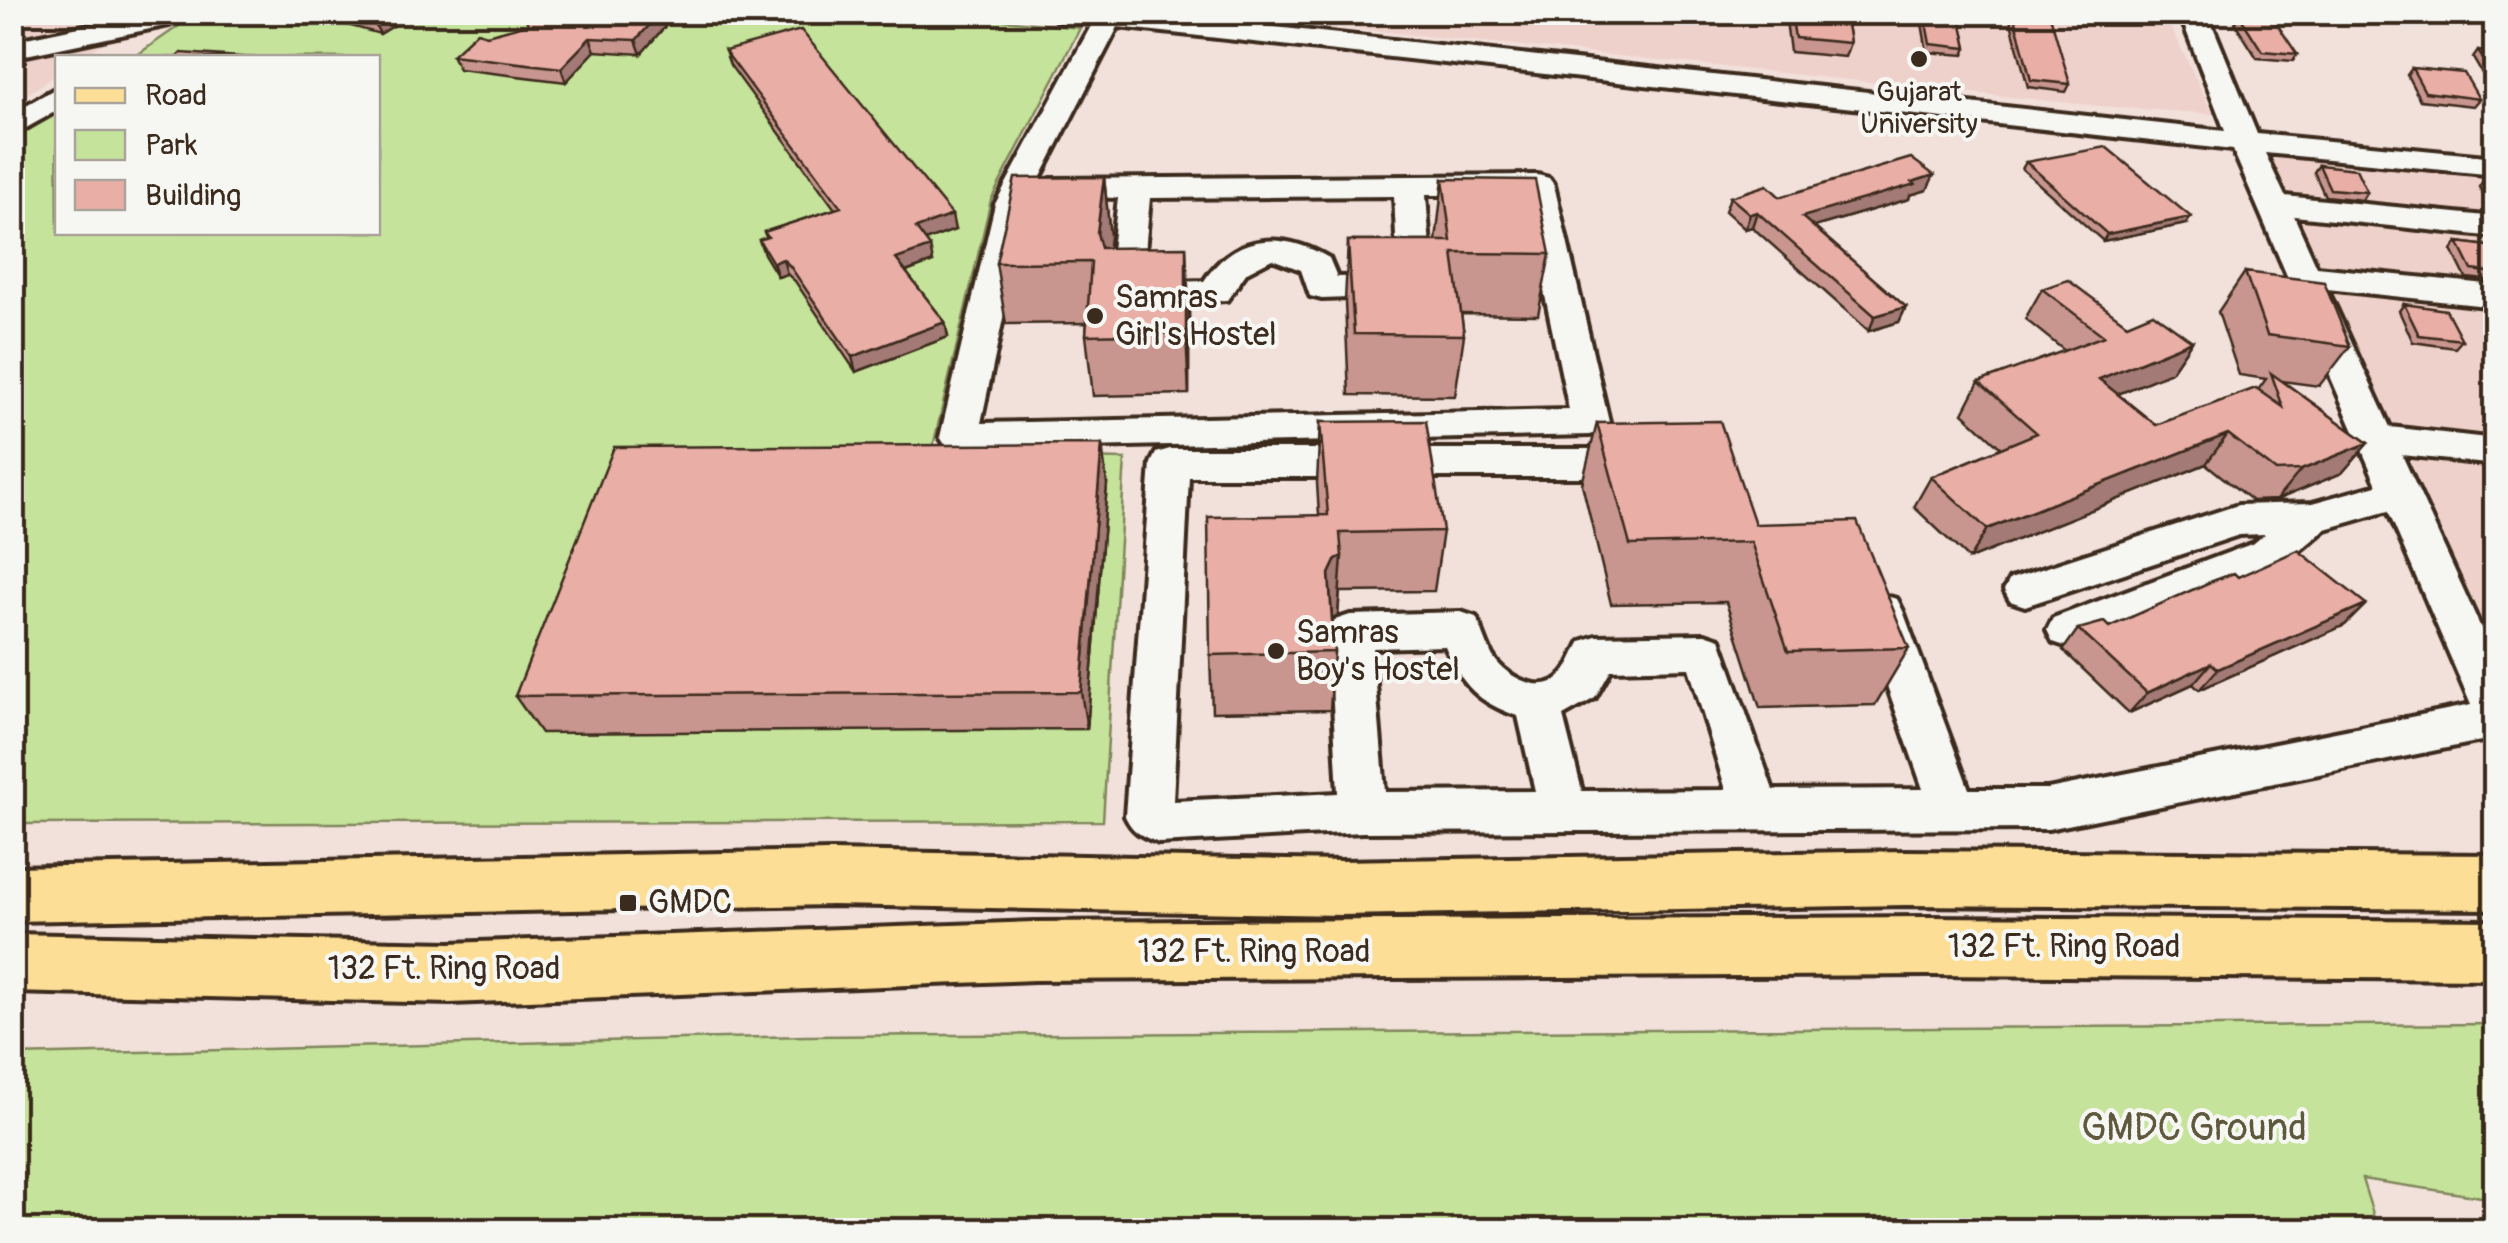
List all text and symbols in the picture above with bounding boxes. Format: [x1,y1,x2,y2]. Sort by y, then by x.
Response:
marker: Gujarat University [1908,48,1930,70]
legend [55,55,380,235]
place label: Gujarat University [1860,75,1978,142]
text: Road [145,77,207,114]
text: Park [145,127,198,164]
text: Building [145,177,241,214]
place label: Samras Girl's Hostel [1115,278,1277,355]
marker: Samras Girl's Hostel [1084,305,1106,327]
place label: Samras Boy's Hostel [1296,613,1460,690]
marker: Samras Boy's Hostel [1265,640,1287,662]
place label: GMDC [648,883,732,923]
marker: GMDC [617,892,639,914]
street label: 132 Ft. Ring Road [1948,927,2180,967]
street label: 132 Ft. Ring Road [1138,932,1370,972]
street label: 132 Ft. Ring Road [328,949,560,989]
park label: GMDC Ground [2081,1104,2307,1152]

